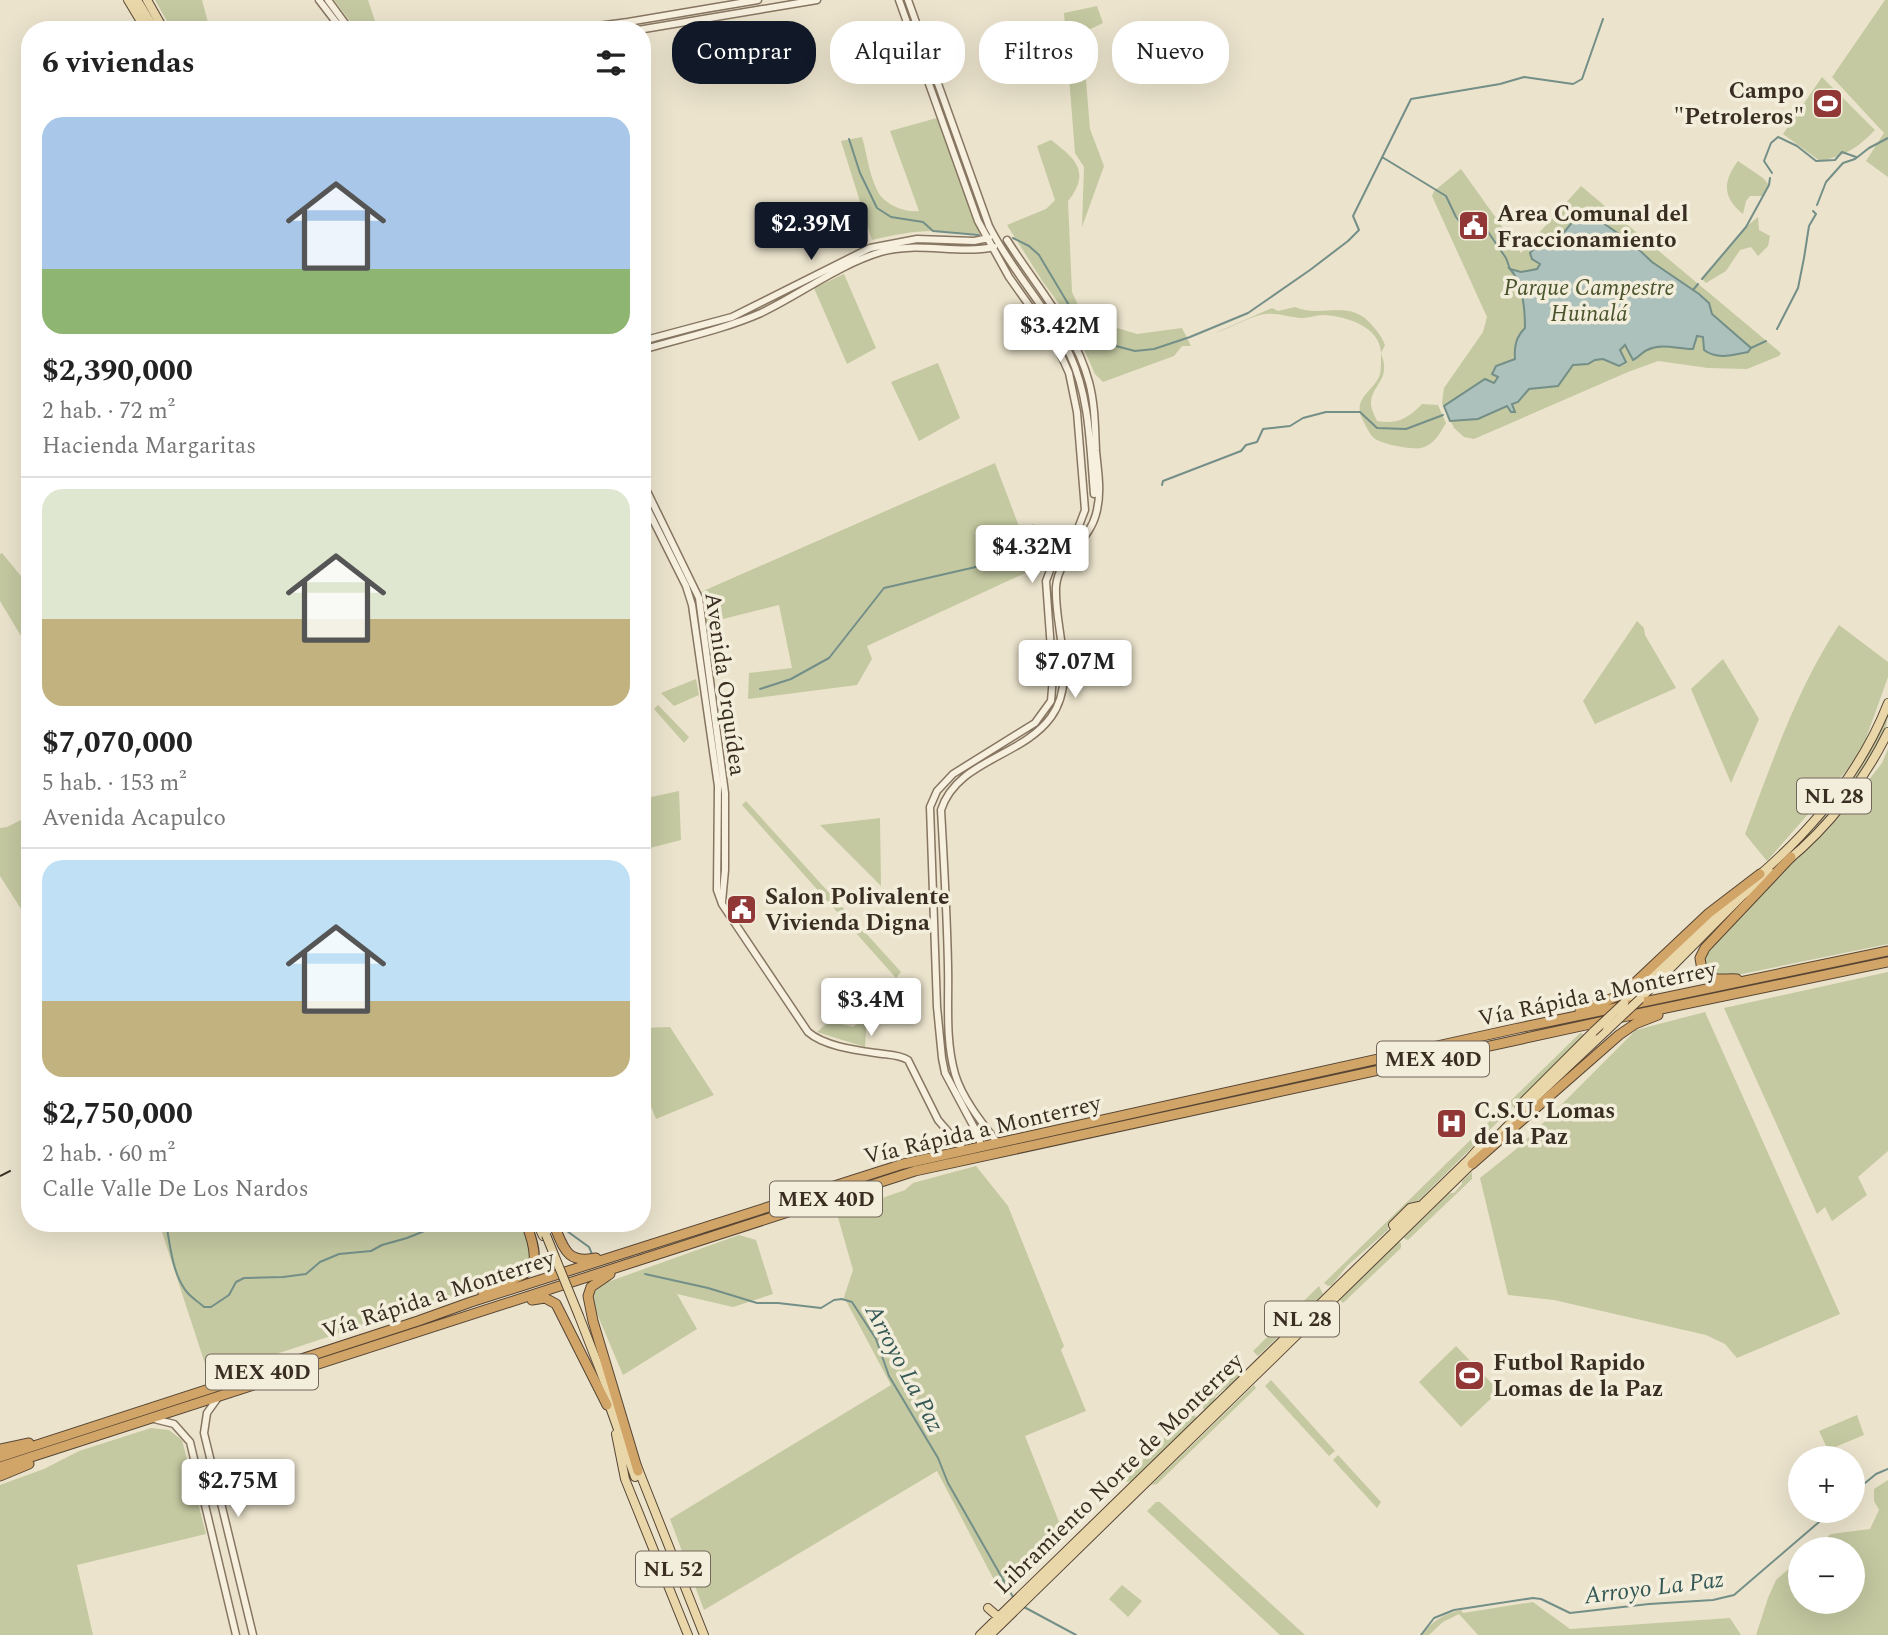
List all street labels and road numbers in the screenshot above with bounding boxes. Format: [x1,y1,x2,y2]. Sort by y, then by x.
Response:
street label: Avenida Orquídea [694,590,755,778]
road number: NL 28 [1797,778,1871,814]
street label: Vía Rápida a Monterrey [1475,952,1721,1037]
road number: MEX 40D [1377,1042,1489,1076]
street label: Vía Rápida a Monterrey [860,1086,1105,1175]
road number: MEX 40D [770,1182,882,1216]
street label: Vía Rápida a Monterrey [318,1241,560,1350]
road number: NL 28 [1265,1302,1339,1336]
street label: Libramiento Norte de Monterrey [986,1344,1252,1603]
road number: MEX 40D [206,1354,318,1390]
road number: NL 52 [636,1552,710,1586]

